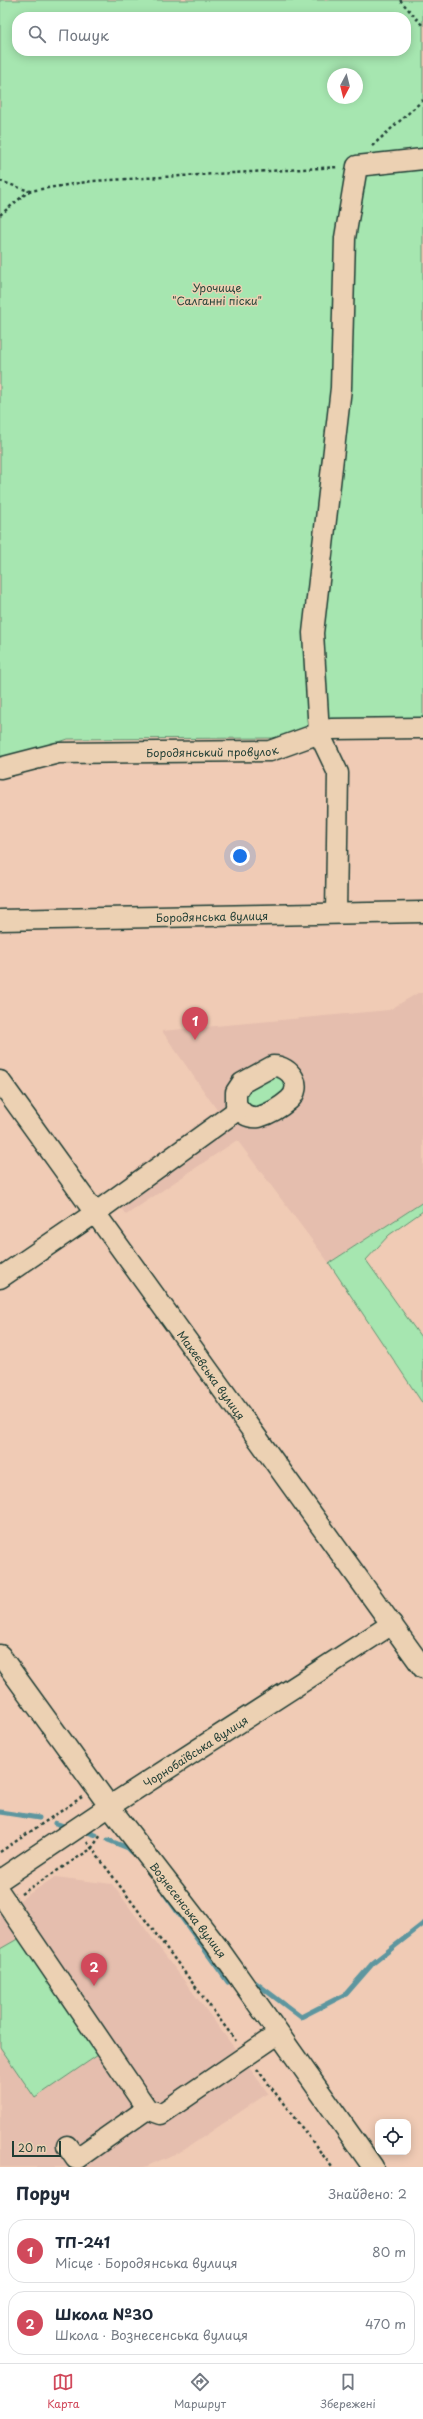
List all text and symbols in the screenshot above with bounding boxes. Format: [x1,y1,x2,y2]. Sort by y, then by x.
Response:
search box [12,12,411,56]
icon: search [26,23,48,45]
text: Пошук [58,23,109,46]
north arrow [327,68,363,104]
park label: Урочище "Салганні піски" [172,279,262,309]
street label: Бородянський провулок [146,740,281,761]
your location [230,846,250,866]
street label: Бородянська вулиця [156,906,268,926]
pin: 1 [182,1007,208,1040]
street label: Макеєвська вулиця [174,1327,250,1423]
street label: Чорнобаївська вулиця [140,1711,251,1791]
street label: Вознесенська вулиця [146,1858,231,1961]
pin: 2 [81,1953,107,1986]
map controls [375,2119,411,2155]
button: locate [375,2119,411,2155]
scale bar [12,2139,61,2158]
text: 20 m [18,2139,46,2156]
text: Поруч [16,2180,70,2206]
text: Знайдено: 2 [328,2184,407,2203]
text: ТП-241 [55,2230,110,2253]
text: 1 [27,2242,33,2261]
text: 80 m [372,2242,406,2261]
text: Місце · Бородянська вулиця [55,2253,238,2272]
text: Школа №30 [55,2302,153,2325]
text: 2 [25,2314,35,2333]
text: 470 m [365,2314,406,2333]
text: Школа · Вознесенська вулиця [55,2325,248,2344]
tab: Карта [47,2371,80,2412]
tab: Маршрут [174,2371,226,2412]
tab: Збережені [320,2371,376,2412]

